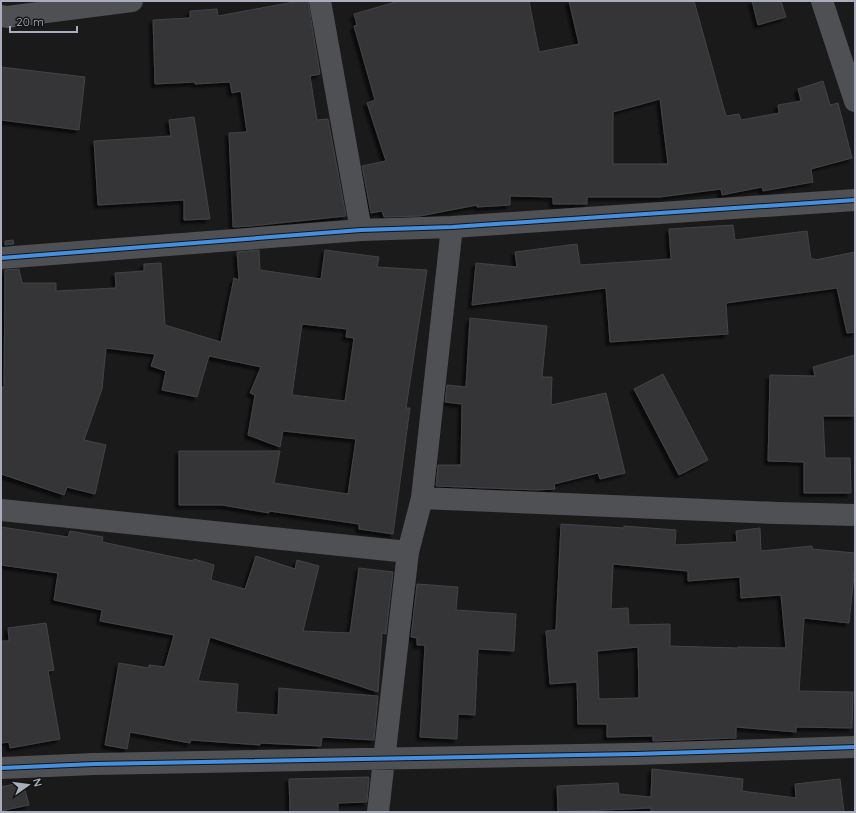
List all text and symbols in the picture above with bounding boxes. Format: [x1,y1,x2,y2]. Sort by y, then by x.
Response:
scale bar [10,8,77,34]
text: 20 m [16,14,44,29]
north arrow [8,765,48,805]
text: N [30,777,45,788]

